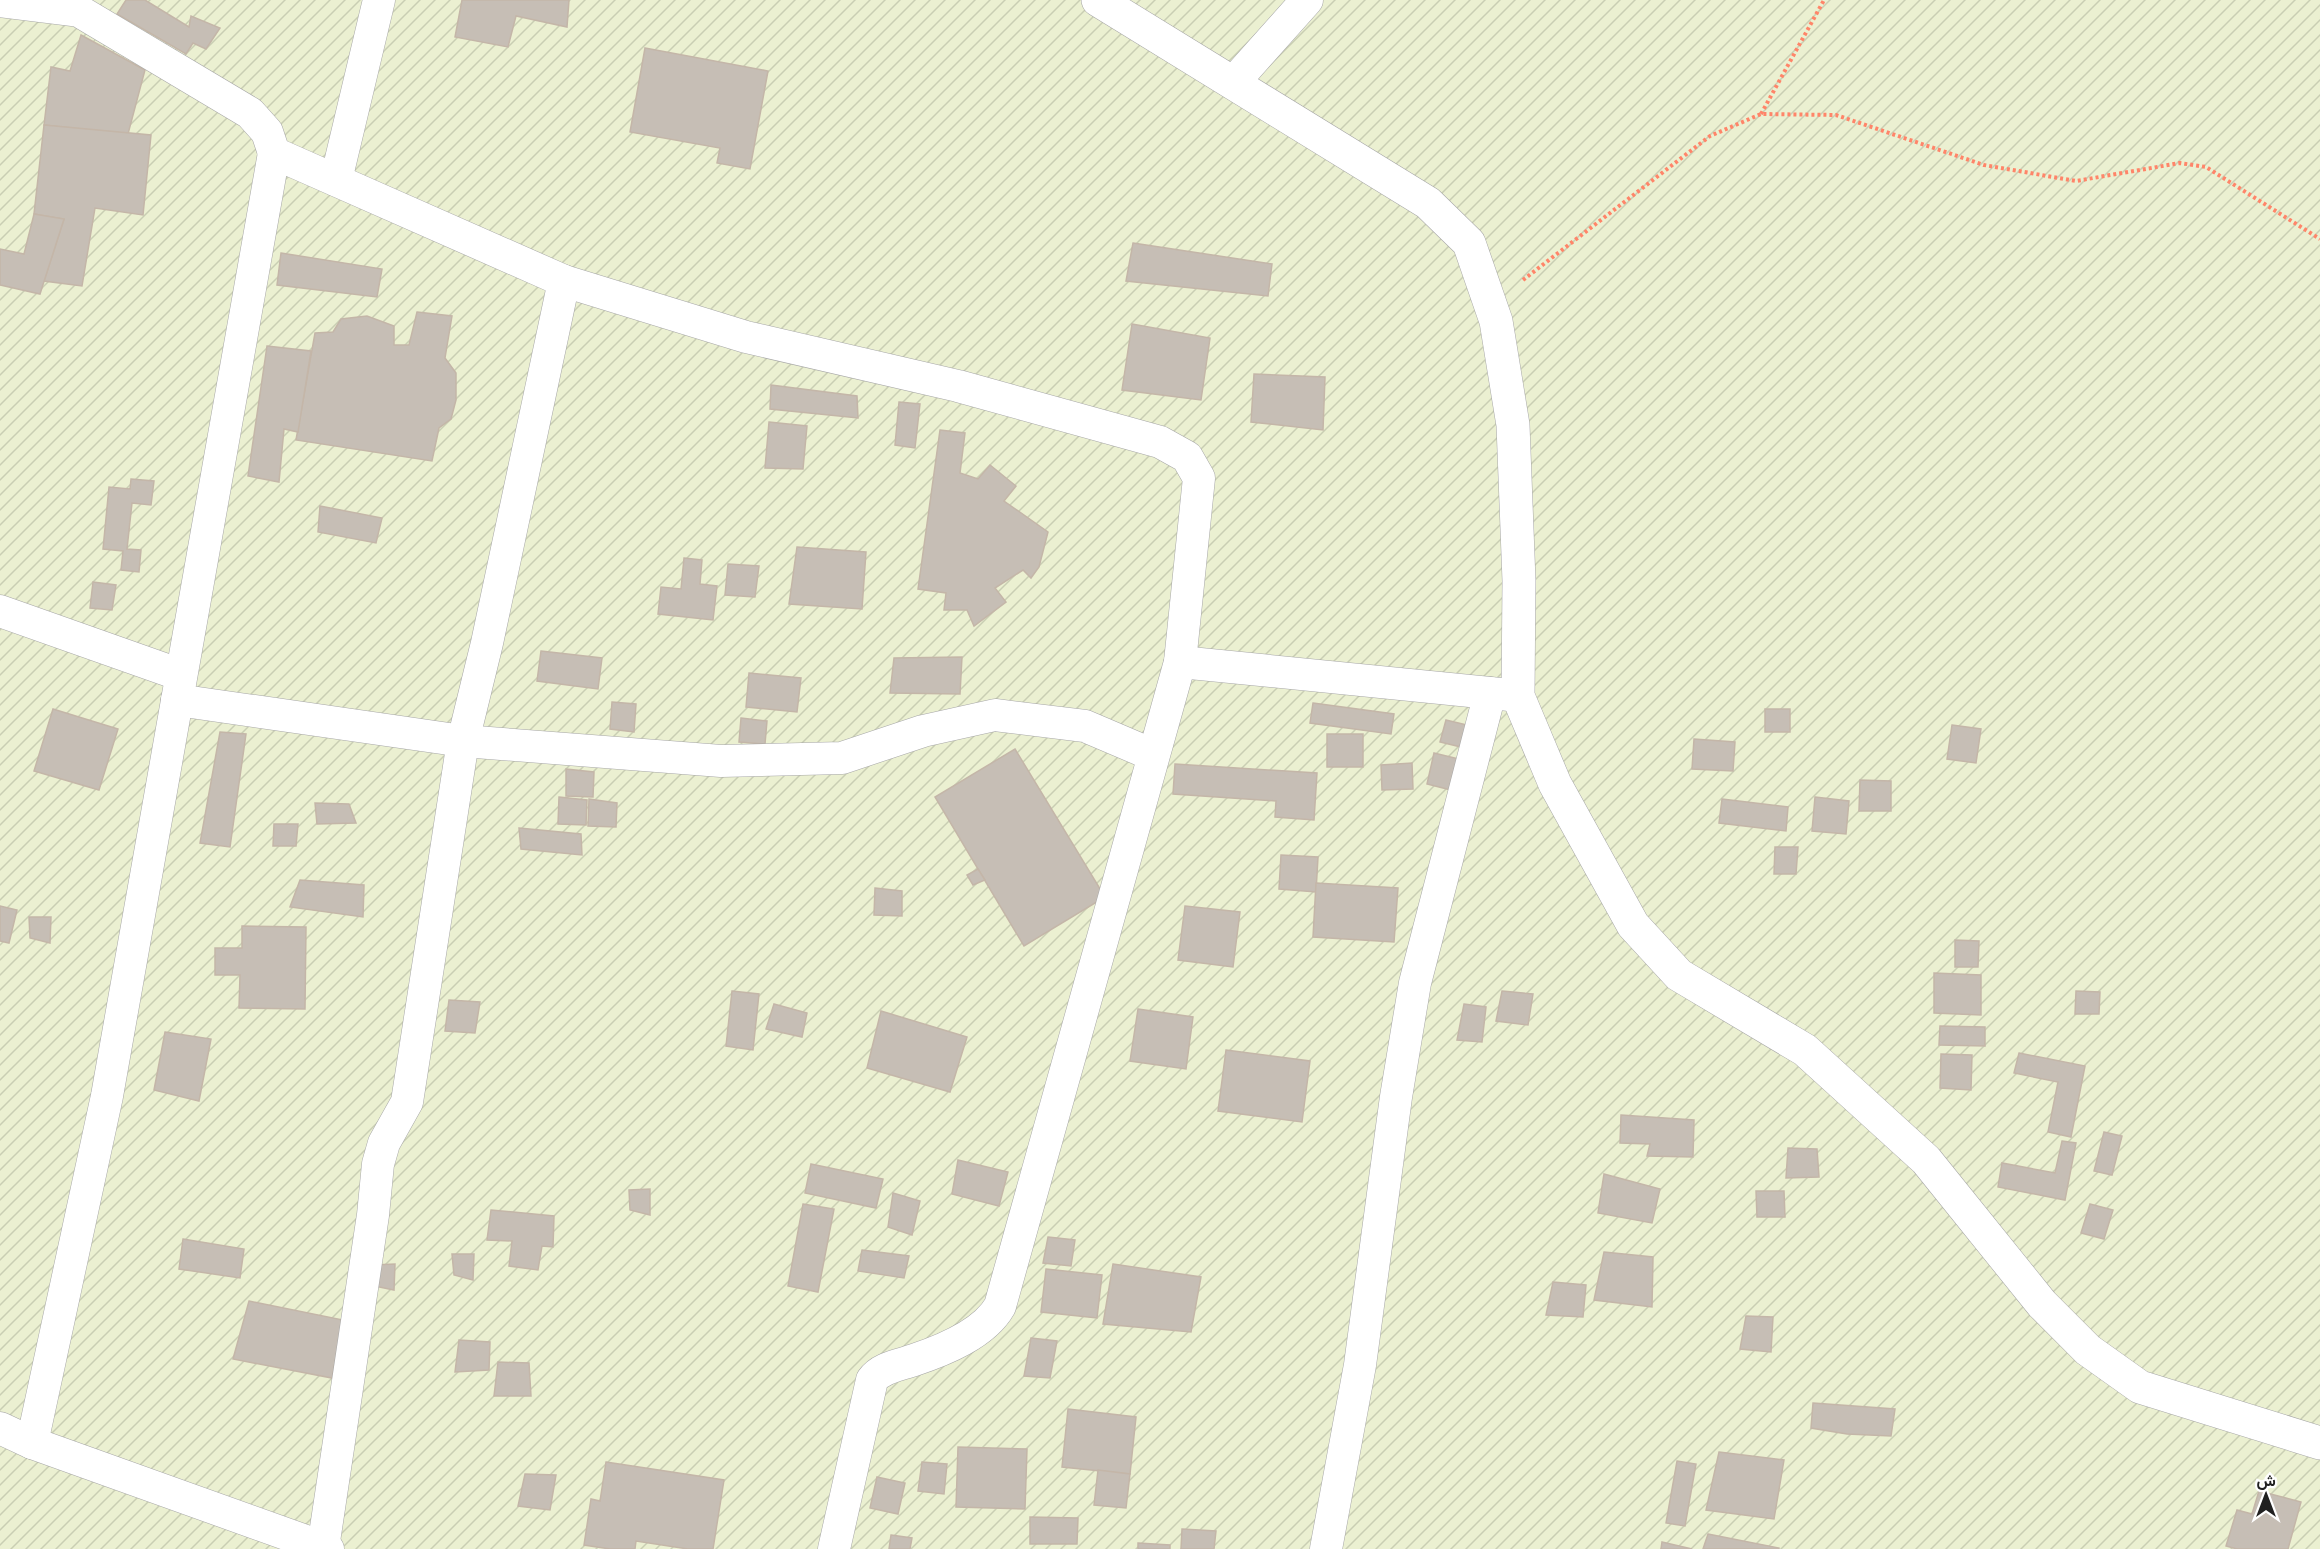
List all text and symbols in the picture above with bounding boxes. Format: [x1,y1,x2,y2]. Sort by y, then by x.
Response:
north arrow [2236,1465,2296,1525]
text: ش [2256,1471,2276,1490]

